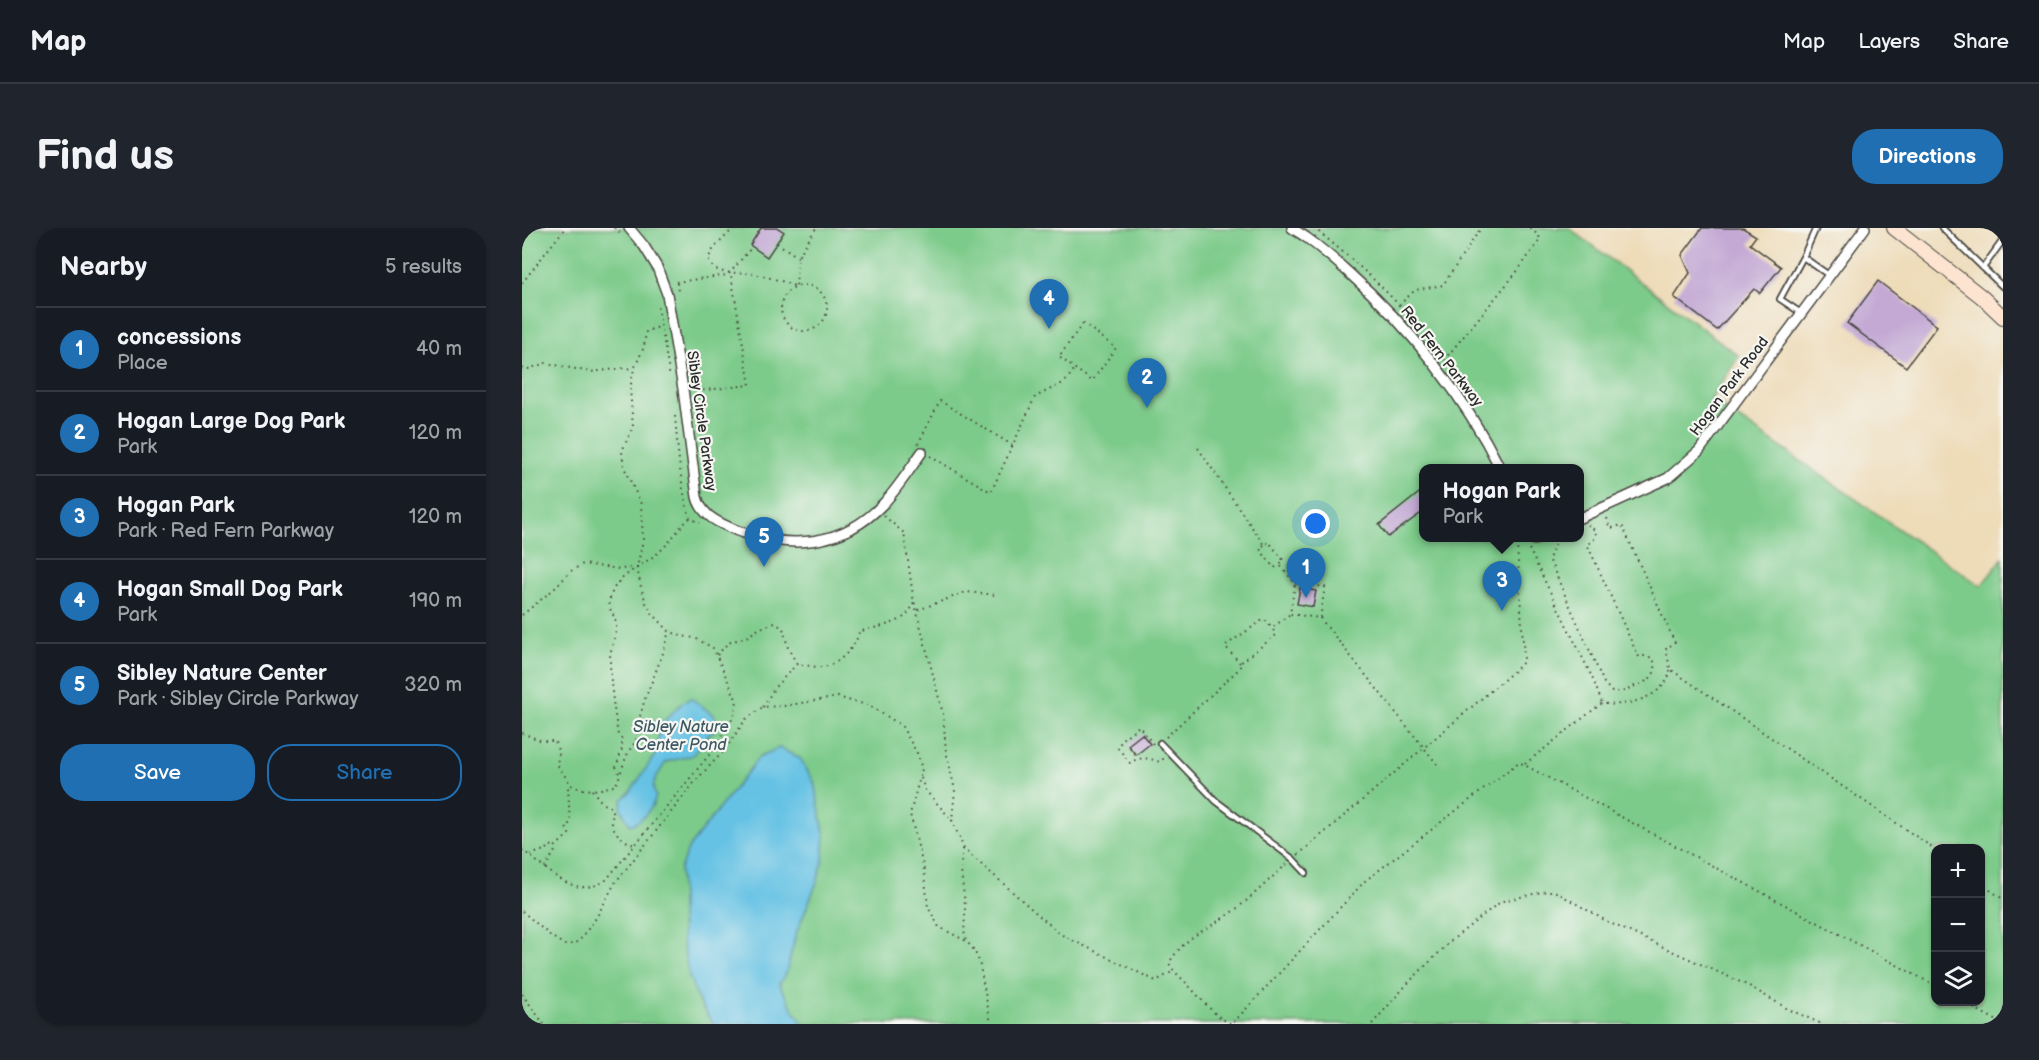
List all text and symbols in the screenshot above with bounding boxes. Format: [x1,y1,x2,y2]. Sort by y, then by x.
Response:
text: Map [30,25,86,58]
text: Map [1783,29,1825,54]
text: Layers [1858,29,1920,54]
text: Share [1953,29,2009,54]
button: Directions [1852,129,2003,184]
text: Find us [36,131,174,182]
text: Nearby [60,252,147,283]
text: 5 results [385,255,462,279]
pin: 4 [1030,279,1068,329]
street label: Red Fern Parkway [1396,302,1487,411]
text: concessions [117,324,241,351]
street label: Hogan Park Road [1686,333,1773,440]
text: 1 [75,337,84,361]
text: 40 m [416,337,462,361]
street label: Sibley Circle Parkway [682,350,721,493]
text: Place [117,351,168,375]
pin: 2 [1128,358,1166,408]
text: Hogan Large Dog Park [117,408,345,435]
text: 2 [74,421,85,445]
text: 120 m [409,421,462,445]
text: Park [117,435,157,459]
popup [1419,464,1584,542]
text: Hogan Park [1443,478,1560,505]
text: Hogan Park [117,492,235,519]
text: 3 [74,505,85,529]
text: 120 m [409,505,462,529]
text: Park [1443,505,1483,529]
your location [1301,509,1330,538]
pin: 5 [744,518,784,567]
text: Park · Red Fern Parkway [117,519,334,543]
pin: 1 [1286,548,1326,598]
pin: 3 [1482,562,1522,611]
text: Hogan Small Dog Park [117,576,343,603]
text: 4 [74,589,85,613]
text: 190 m [409,589,462,613]
text: Park [117,603,157,627]
text: Sibley Nature Center [117,660,327,687]
text: 5 [74,673,85,697]
text: 320 m [404,673,462,697]
text: Park · Sibley Circle Parkway [117,687,359,711]
water label: Sibley Nature Center Pond [633,718,729,755]
button: Save [60,744,255,801]
button: Share [267,744,462,801]
map controls [1931,844,1985,1006]
button: + [1931,844,1985,898]
button: − [1931,898,1985,952]
button: layers [1931,952,1985,1006]

